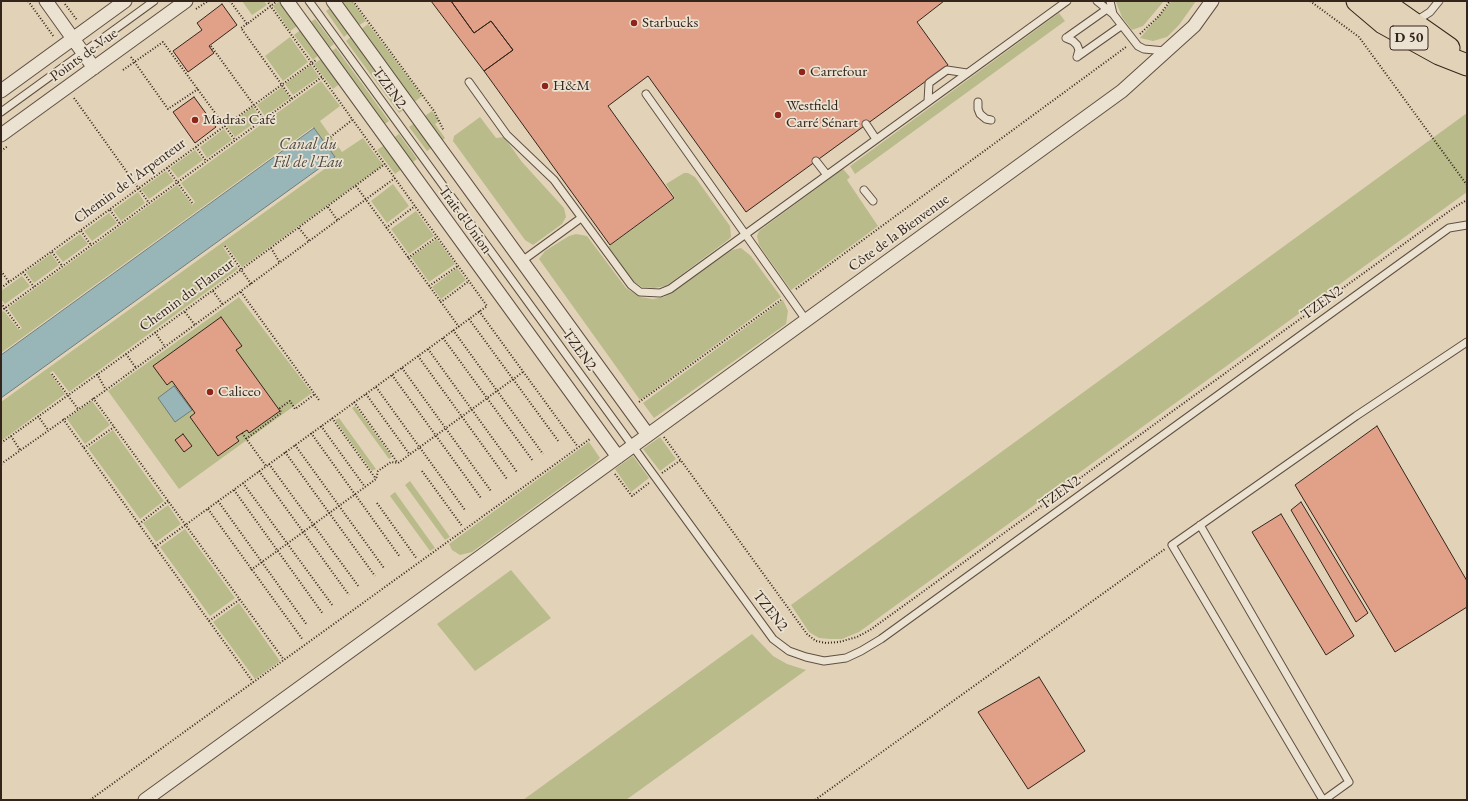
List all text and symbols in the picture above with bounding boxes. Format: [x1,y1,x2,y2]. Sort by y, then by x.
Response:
place label: Starbucks [642,14,698,32]
marker: Starbucks [629,18,639,28]
street label: Points de Vue [47,24,121,86]
road number: D 50 [1390,26,1428,50]
place label: Carrefour [810,63,867,81]
street label: TZEN2 [368,64,410,112]
marker: Carrefour [797,67,807,77]
place label: H&M [553,77,590,95]
marker: H&M [540,81,550,91]
place label: Westfield Carré Sénart [786,97,858,132]
marker: Westfield Carré Sénart [773,110,783,120]
place label: Madras Café [203,111,276,129]
marker: Madras Café [190,115,200,125]
street label: Chemin de l'Arpenteur [71,134,189,228]
water label: Canal du Fil de l'Eau [273,135,343,173]
street label: Trait d'Union [434,183,496,257]
street label: Côte de la Bienvenue [845,190,953,276]
street label: Chemin du Flaneur [136,255,238,335]
street label: TZEN2 [1298,282,1346,324]
street label: TZEN2 [558,326,600,374]
place label: Caliceo [218,383,261,401]
marker: Caliceo [205,387,215,397]
street label: TZEN2 [1036,472,1084,514]
street label: TZEN2 [749,587,791,635]

